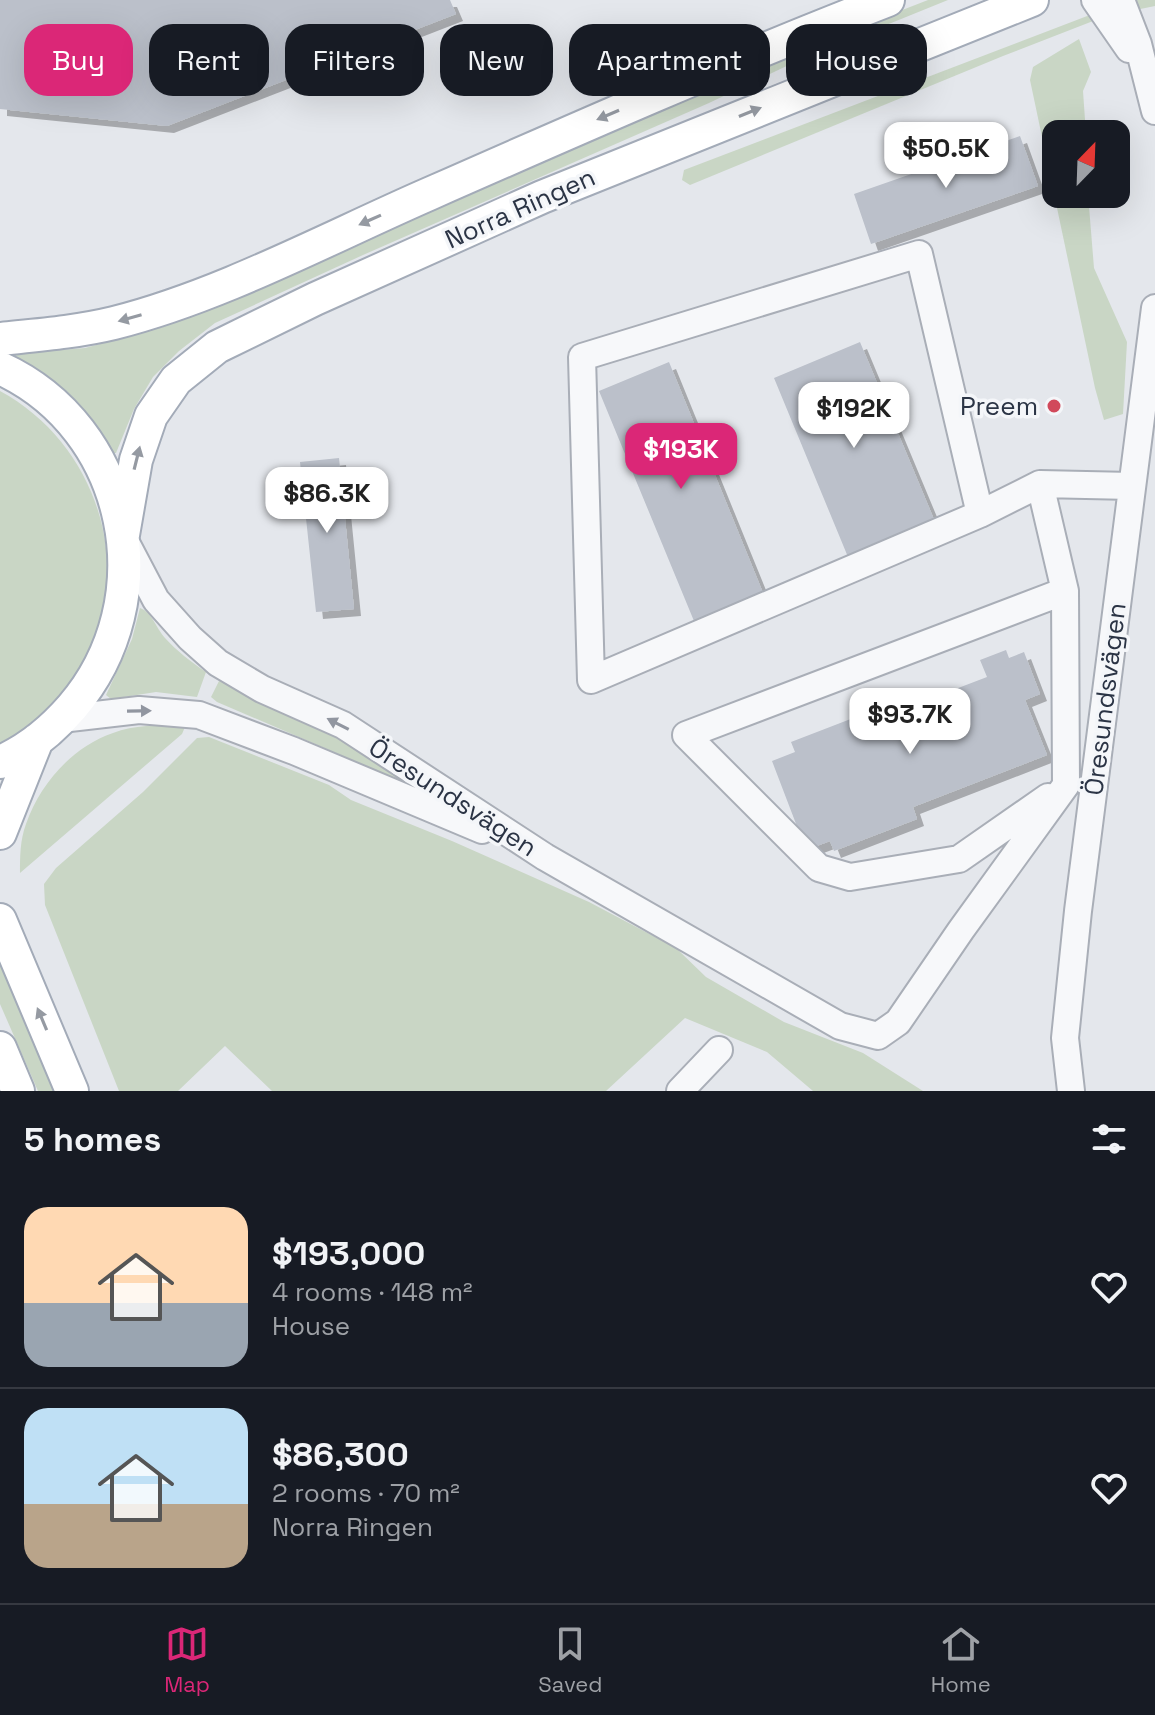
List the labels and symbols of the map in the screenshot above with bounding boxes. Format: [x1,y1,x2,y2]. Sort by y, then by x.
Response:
one-way arrow [738,105,762,118]
one-way arrow [596,109,620,122]
north arrow [1042,120,1130,208]
pin: $50.5K [881,122,1011,190]
street label: Norra Ringen [440,160,600,256]
one-way arrow [358,213,382,226]
one-way arrow [118,313,143,325]
pin: $192K [798,382,910,450]
place label: Preem [960,389,1038,423]
marker: Preem [1045,397,1063,415]
pin: $193K [625,423,737,491]
one-way arrow [131,445,144,470]
pin: $86.3K [262,467,392,535]
street label: Öresundsvägen [1076,601,1134,797]
pin: $93.7K [845,688,975,756]
one-way arrow [127,705,152,717]
one-way arrow [327,717,350,731]
street label: Öresundsvägen [362,730,544,864]
one-way arrow [35,1007,48,1031]

